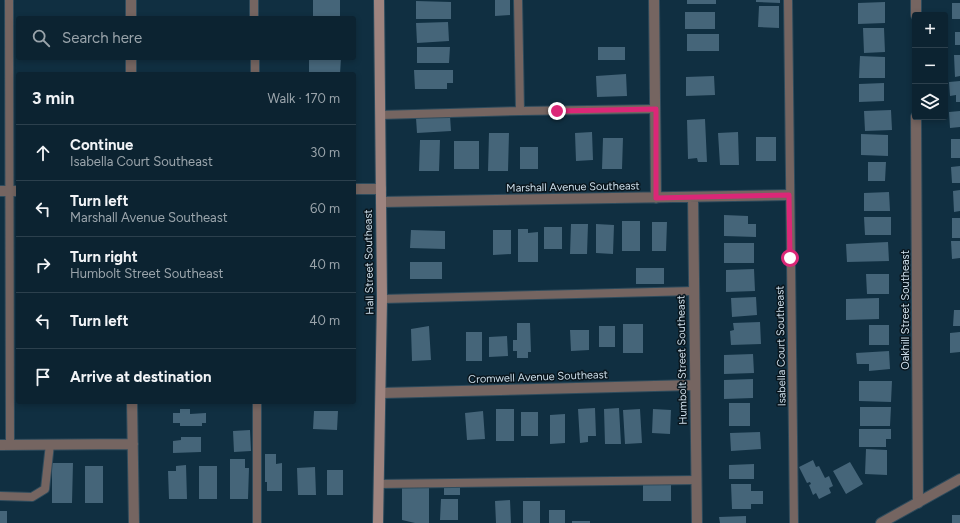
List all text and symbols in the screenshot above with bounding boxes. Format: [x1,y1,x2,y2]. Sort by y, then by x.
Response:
map controls [912,12,948,120]
button: + [912,12,948,48]
search box [16,16,356,60]
icon: search [30,27,52,49]
text: Search here [62,29,142,47]
button: − [912,48,948,84]
button: layers [912,84,948,120]
text: 3 min [32,88,74,108]
text: Walk · 170 m [268,91,340,106]
route end [548,102,566,120]
text: Continue [70,136,133,154]
icon: ahead [32,142,54,164]
text: 30 m [310,145,340,160]
text: Isabella Court Southeast [70,154,213,169]
street label: Marshall Avenue Southeast [506,179,640,195]
text: Turn left [70,192,128,210]
icon: left [32,198,54,220]
text: 60 m [310,201,340,216]
street label: Hall Street Southeast [362,209,376,315]
text: Marshall Avenue Southeast [70,210,228,225]
text: Turn right [70,248,138,266]
route start [781,249,799,267]
street label: Oakhill Street Southeast [899,250,912,370]
icon: right [32,254,54,276]
text: 40 m [309,257,340,272]
text: Humbolt Street Southeast [70,266,223,281]
street label: Isabella Court Southeast [773,285,789,407]
street label: Humbolt Street Southeast [674,295,690,425]
icon: left [32,310,54,332]
text: Turn left [70,312,128,330]
text: 40 m [309,313,340,328]
icon: arrive [32,366,54,388]
text: Arrive at destination [70,368,211,386]
street label: Cromwell Avenue Southeast [468,368,608,386]

